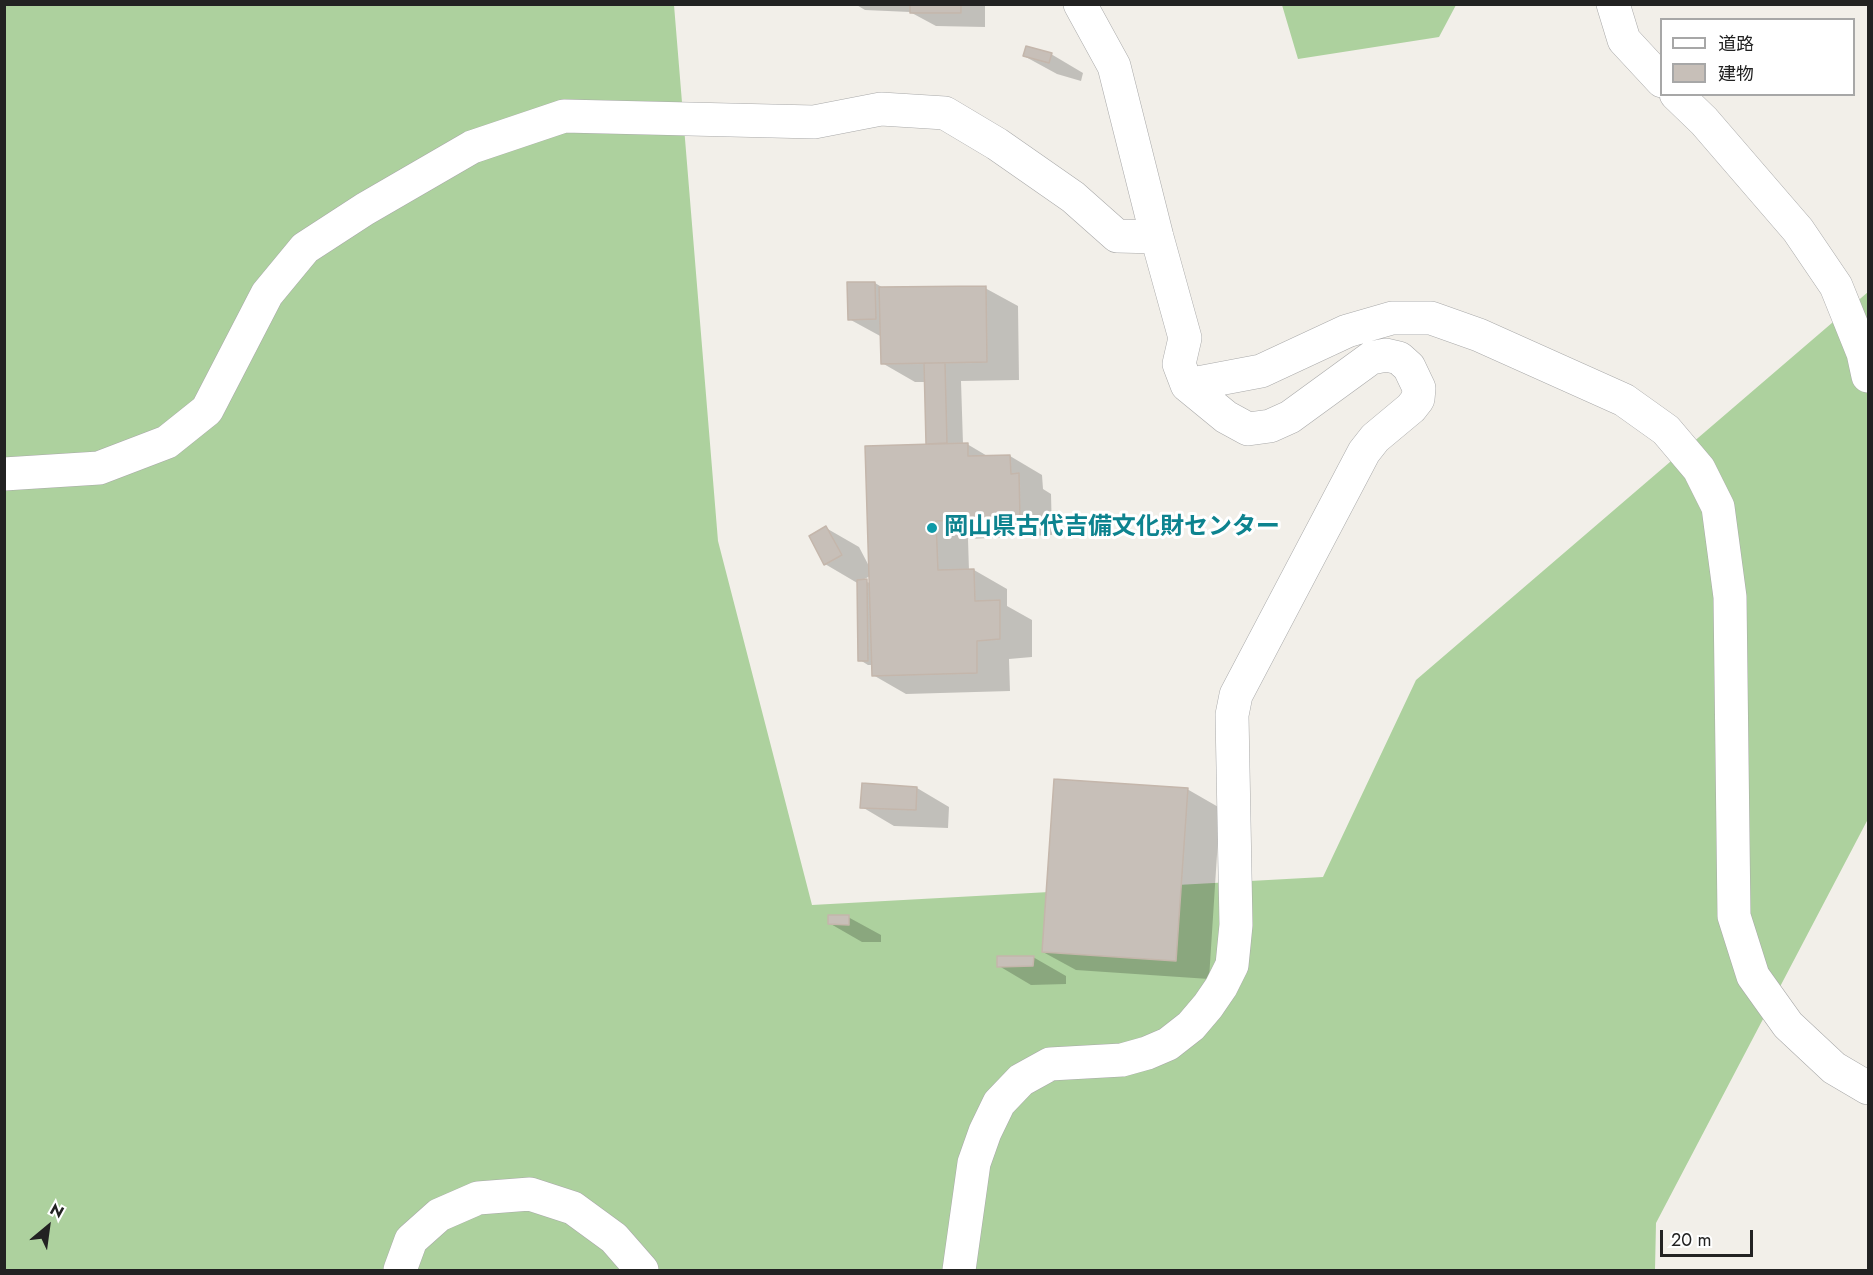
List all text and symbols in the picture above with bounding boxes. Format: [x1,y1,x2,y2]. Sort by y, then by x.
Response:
legend [1660,18,1855,96]
text: 道路 [1718,31,1754,57]
text: 建物 [1718,61,1754,87]
place label: 岡山県古代吉備文化財センター [944,514,1280,542]
marker: 岡山県古代吉備文化財センター [925,521,939,535]
north arrow [18,1197,78,1257]
text: N [46,1198,68,1224]
scale bar [1663,1218,1756,1256]
text: 20 m [1671,1227,1711,1253]

